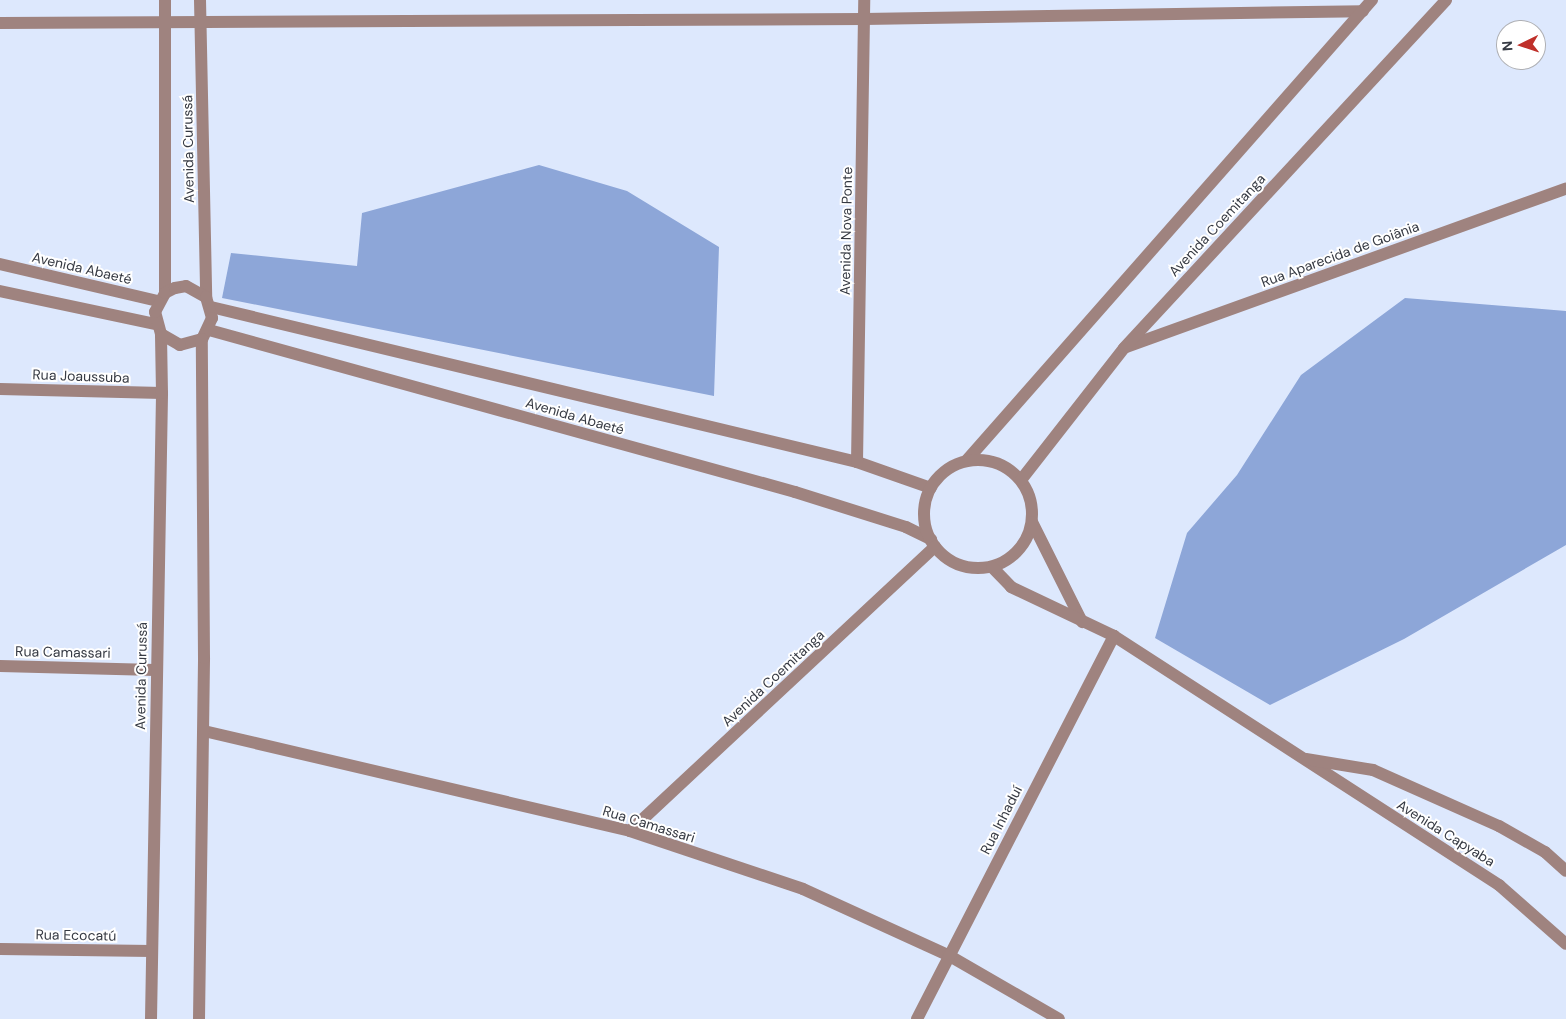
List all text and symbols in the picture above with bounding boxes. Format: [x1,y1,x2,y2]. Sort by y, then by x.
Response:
north arrow [1496,20,1546,70]
text: N [1498,40,1516,52]
street label: Avenida Curussá [179,95,197,203]
street label: Avenida Nova Ponte [836,167,856,295]
street label: Avenida Coemitanga [1165,170,1269,280]
street label: Rua Aparecida de Goiânia [1259,218,1421,290]
street label: Avenida Abaeté [31,248,133,288]
street label: Rua Joaussuba [32,366,130,386]
street label: Avenida Abaeté [524,394,626,438]
street label: Avenida Curussá [132,622,150,730]
street label: Avenida Coemitanga [718,626,828,730]
street label: Rua Camassari [15,643,111,661]
street label: Rua Inhaduí [977,783,1025,857]
street label: Avenida Capyaba [1394,796,1498,870]
street label: Rua Camassari [601,802,697,846]
street label: Rua Ecocatú [35,926,117,944]

